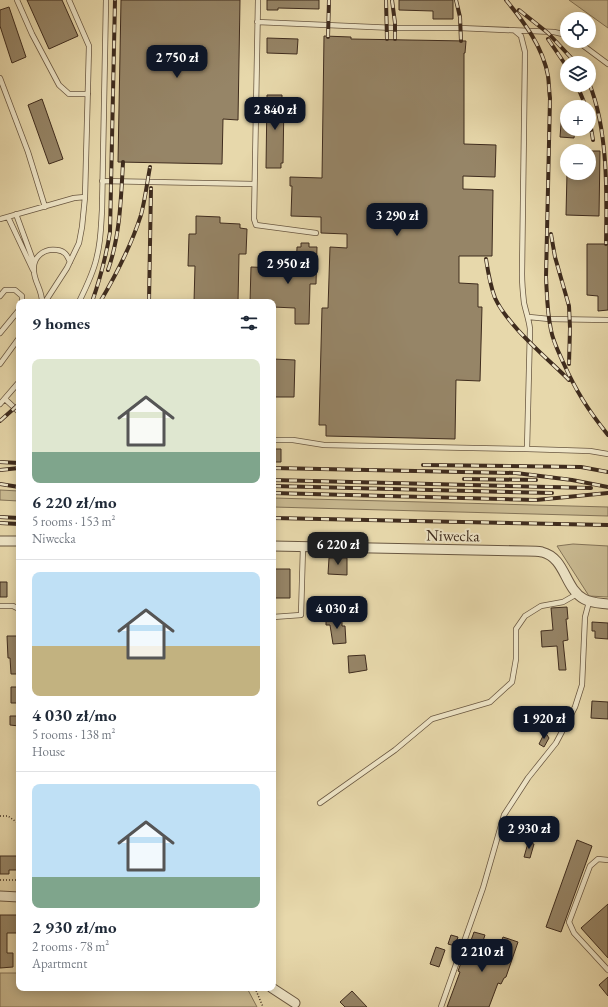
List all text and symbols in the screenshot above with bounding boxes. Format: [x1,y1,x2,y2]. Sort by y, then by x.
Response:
map controls [560,12,596,180]
button: locate [560,12,596,48]
pin: 2 750 zł [136,45,218,79]
text: 2 750 zł [155,49,199,66]
button: layers [560,56,596,92]
pin: 2 840 zł [234,97,316,131]
button: + [560,100,596,136]
text: 2 840 zł [253,101,297,118]
button: − [560,144,596,180]
pin: 3 290 zł [356,203,438,237]
text: 3 290 zł [375,207,419,224]
pin: 2 950 zł [247,251,329,285]
text: 2 950 zł [266,255,310,272]
text: 9 homes [32,312,90,334]
icon: filters [238,312,260,334]
icon: home [110,385,182,457]
text: 6 220 zł/mo [32,491,117,513]
text: 5 rooms · 153 m² [32,513,116,530]
street label: Niwecka [426,525,481,546]
text: Niwecka [32,530,76,547]
pin: 6 220 zł [297,532,379,566]
text: 6 220 zł [316,536,360,553]
pin: 4 030 zł [296,596,378,630]
icon: home [110,598,182,670]
text: 4 030 zł [315,600,359,617]
text: 4 030 zł/mo [32,704,117,726]
pin: 1 920 zł [503,706,585,740]
text: 1 920 zł [522,710,566,727]
text: 5 rooms · 138 m² [32,726,116,743]
text: House [32,743,65,760]
icon: home [110,810,182,882]
pin: 2 930 zł [488,816,570,850]
text: 2 930 zł [507,820,551,837]
text: 2 930 zł/mo [32,916,117,938]
text: 2 rooms · 78 m² [32,938,109,955]
pin: 2 210 zł [441,939,523,973]
text: 2 210 zł [460,943,504,960]
text: Apartment [32,955,87,972]

